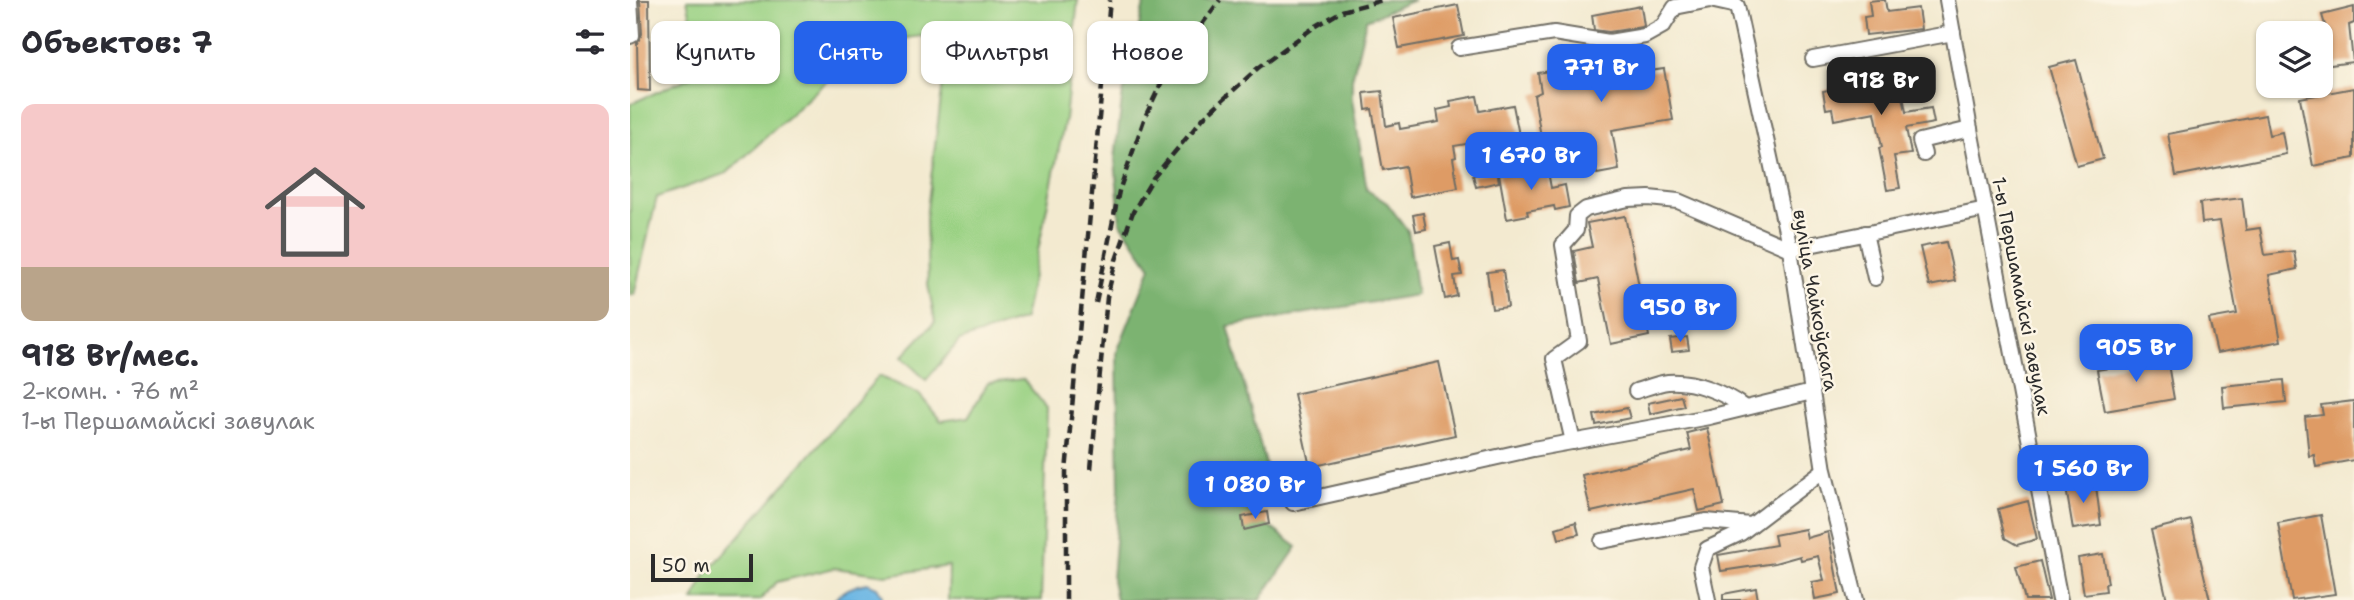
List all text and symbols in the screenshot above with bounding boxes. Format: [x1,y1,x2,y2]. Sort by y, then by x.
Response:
chip: Купить [651,21,780,84]
chip: Снять [794,21,907,84]
chip: Фильтры [921,21,1073,84]
chip: Новое [1087,21,1208,84]
map controls [2256,21,2333,98]
button: layers [2256,21,2333,98]
text: Объектов: 7 [21,22,213,63]
icon: filters [571,23,609,61]
pin: 771 Br [1544,44,1658,104]
text: 771 Br [1563,52,1639,82]
pin: 918 Br [1824,58,1938,117]
text: 918 Br [1843,65,1919,95]
pin: 1 670 Br [1459,132,1603,192]
text: 1 670 Br [1481,140,1581,170]
icon: home [252,149,378,275]
street label: 1-ы Першамайскі завулак [1986,175,2057,418]
street label: вуліца Чайкоўскага [1787,207,1844,393]
pin: 950 Br [1623,284,1737,344]
text: 950 Br [1639,292,1721,322]
pin: 905 Br [2079,324,2193,384]
text: 905 Br [2096,332,2176,362]
text: 918 Br/мес. [21,335,199,376]
text: 2-комн. · 76 m² [21,376,199,406]
text: 1-ы Першамайскі завулак [21,406,315,436]
pin: 1 560 Br [2011,446,2155,505]
text: 1 560 Br [2033,453,2133,483]
pin: 1 080 Br [1183,462,1327,521]
text: 1 080 Br [1204,469,1306,499]
scale bar [651,551,752,583]
text: 50 m [662,553,710,578]

